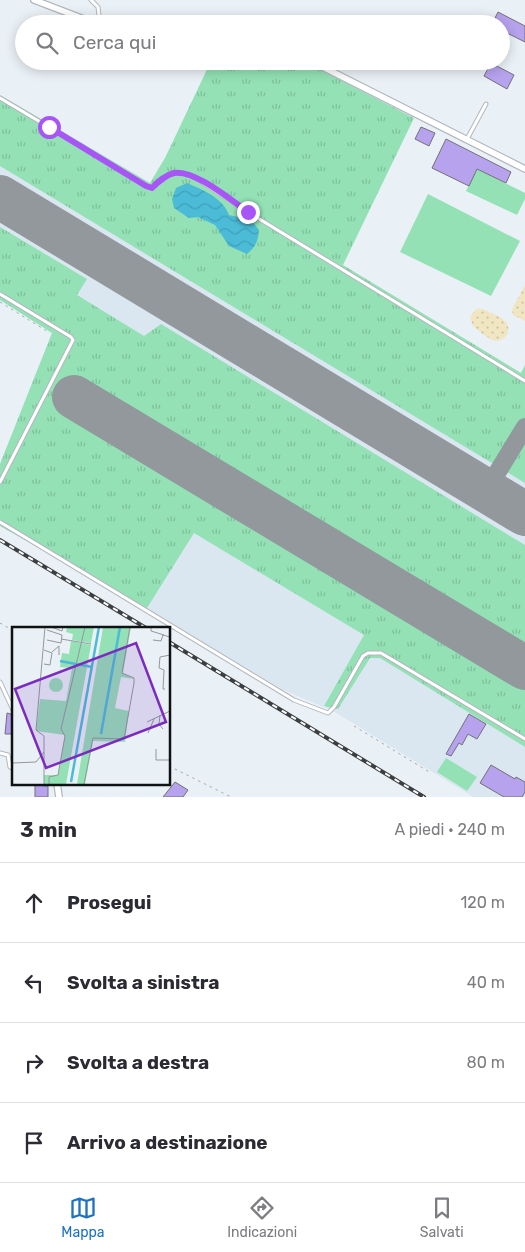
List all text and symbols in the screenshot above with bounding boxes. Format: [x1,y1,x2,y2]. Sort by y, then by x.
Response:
search box [15,15,510,70]
icon: search [33,29,61,57]
text: Cerca qui [73,31,156,54]
route start [38,116,61,139]
route end [237,201,260,224]
inset map [12,627,170,784]
text: 3 min [20,817,77,842]
text: A piedi · 240 m [394,820,505,839]
icon: ahead [20,889,48,917]
text: Prosegui [67,891,151,914]
text: 120 m [460,893,505,912]
icon: left [20,969,48,997]
text: Svolta a sinistra [67,971,220,994]
text: 40 m [467,973,505,992]
icon: right [20,1049,48,1077]
text: Svolta a destra [67,1051,209,1074]
text: 80 m [467,1053,505,1072]
icon: arrive [20,1129,48,1157]
text: Arrivo a destinazione [67,1131,268,1154]
tab: Mappa [61,1194,105,1241]
tab: Indicazioni [227,1194,297,1241]
tab: Salvati [420,1194,464,1241]

